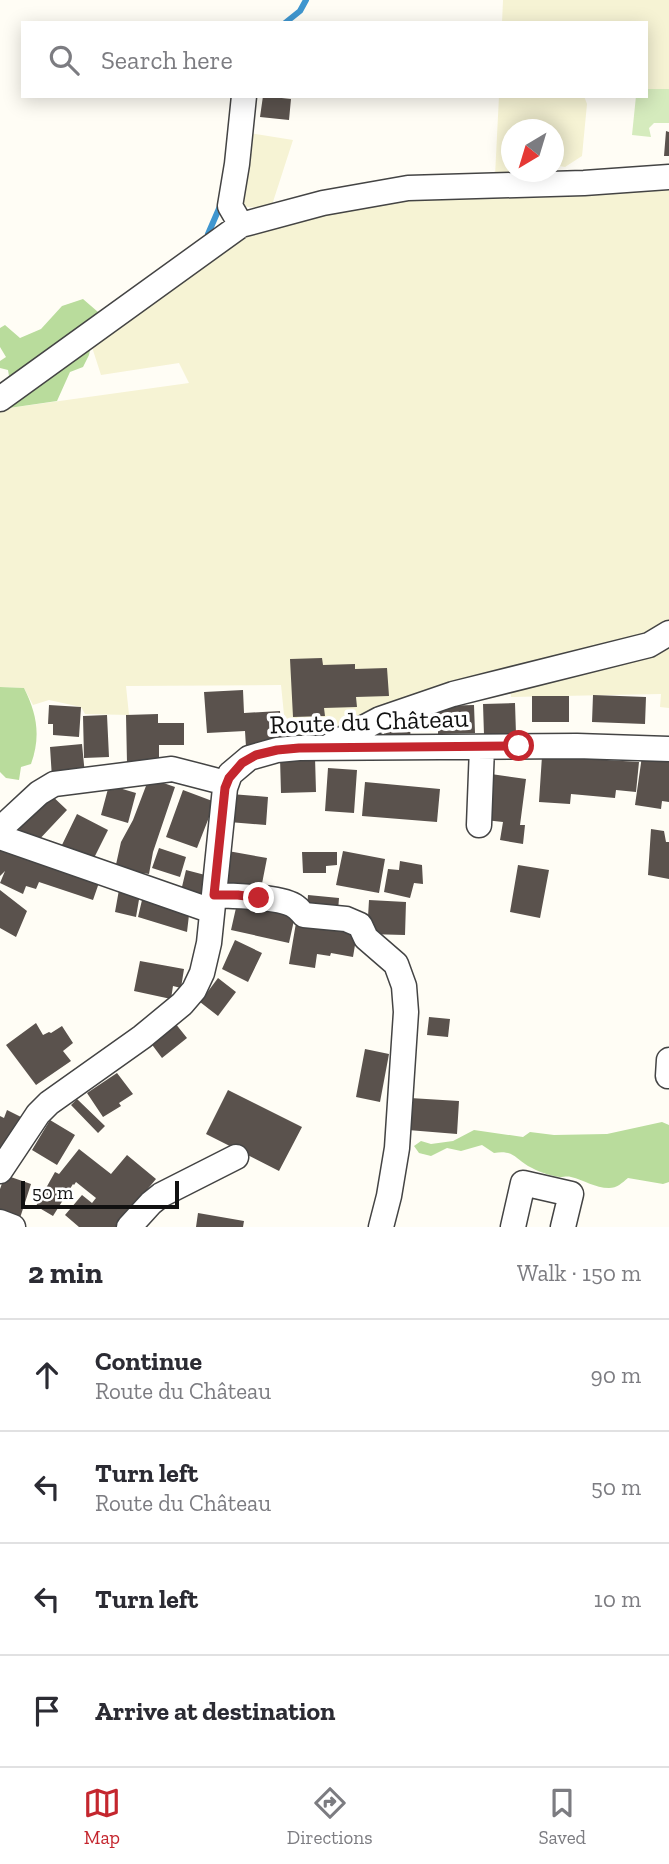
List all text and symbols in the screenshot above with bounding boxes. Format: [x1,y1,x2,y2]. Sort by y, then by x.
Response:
search box [21,21,648,98]
icon: search [45,41,83,79]
text: Search here [101,44,233,76]
north arrow [501,119,564,182]
street label: Route du Château [269,702,469,740]
route start [503,730,534,761]
route end [243,882,274,913]
scale bar [21,1178,178,1210]
text: 50 m [32,1181,73,1204]
text: 2 min [28,1255,103,1291]
text: Walk · 150 m [517,1259,641,1287]
text: Continue [95,1345,202,1377]
icon: ahead [28,1356,66,1394]
text: 90 m [590,1361,641,1389]
text: Route du Château [95,1377,271,1405]
text: Turn left [95,1457,198,1489]
icon: left [28,1468,66,1506]
text: 50 m [591,1473,641,1501]
text: Route du Château [95,1489,271,1517]
icon: left [28,1580,66,1618]
text: Turn left [95,1583,198,1615]
text: 10 m [594,1585,641,1613]
icon: arrive [28,1692,66,1730]
text: Arrive at destination [95,1695,335,1727]
tab: Map [83,1784,121,1849]
tab: Directions [287,1784,373,1849]
tab: Saved [538,1784,586,1849]

